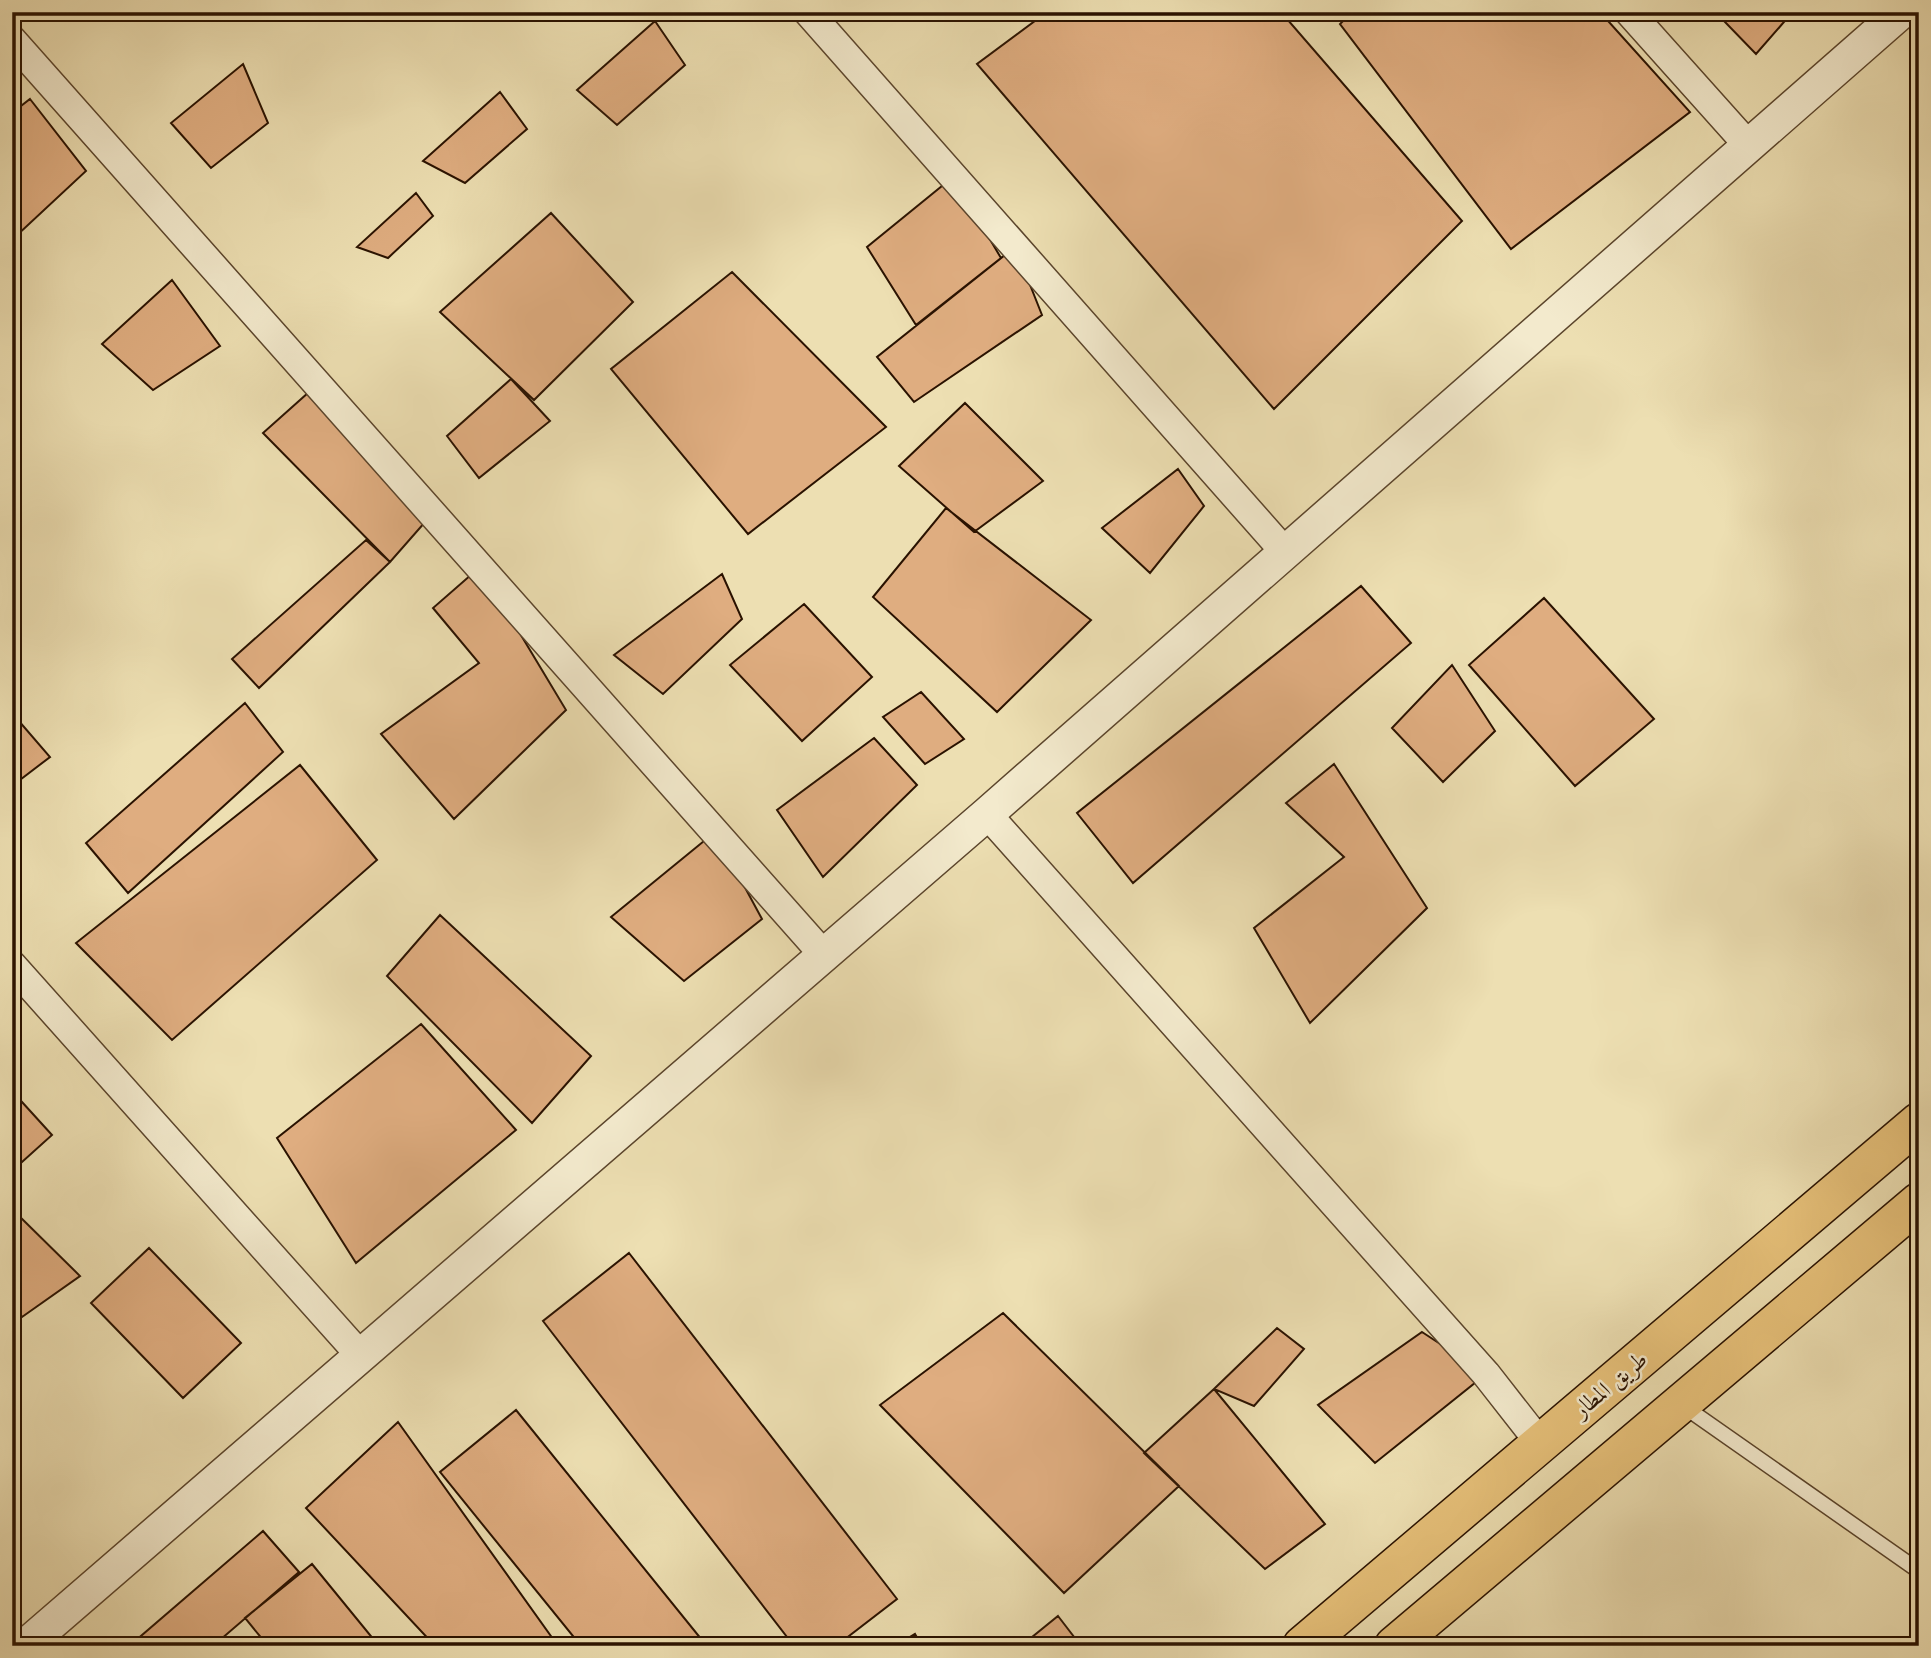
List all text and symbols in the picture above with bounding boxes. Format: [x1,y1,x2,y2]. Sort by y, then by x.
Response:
street label: طريق المطار [1565,1344,1654,1426]

